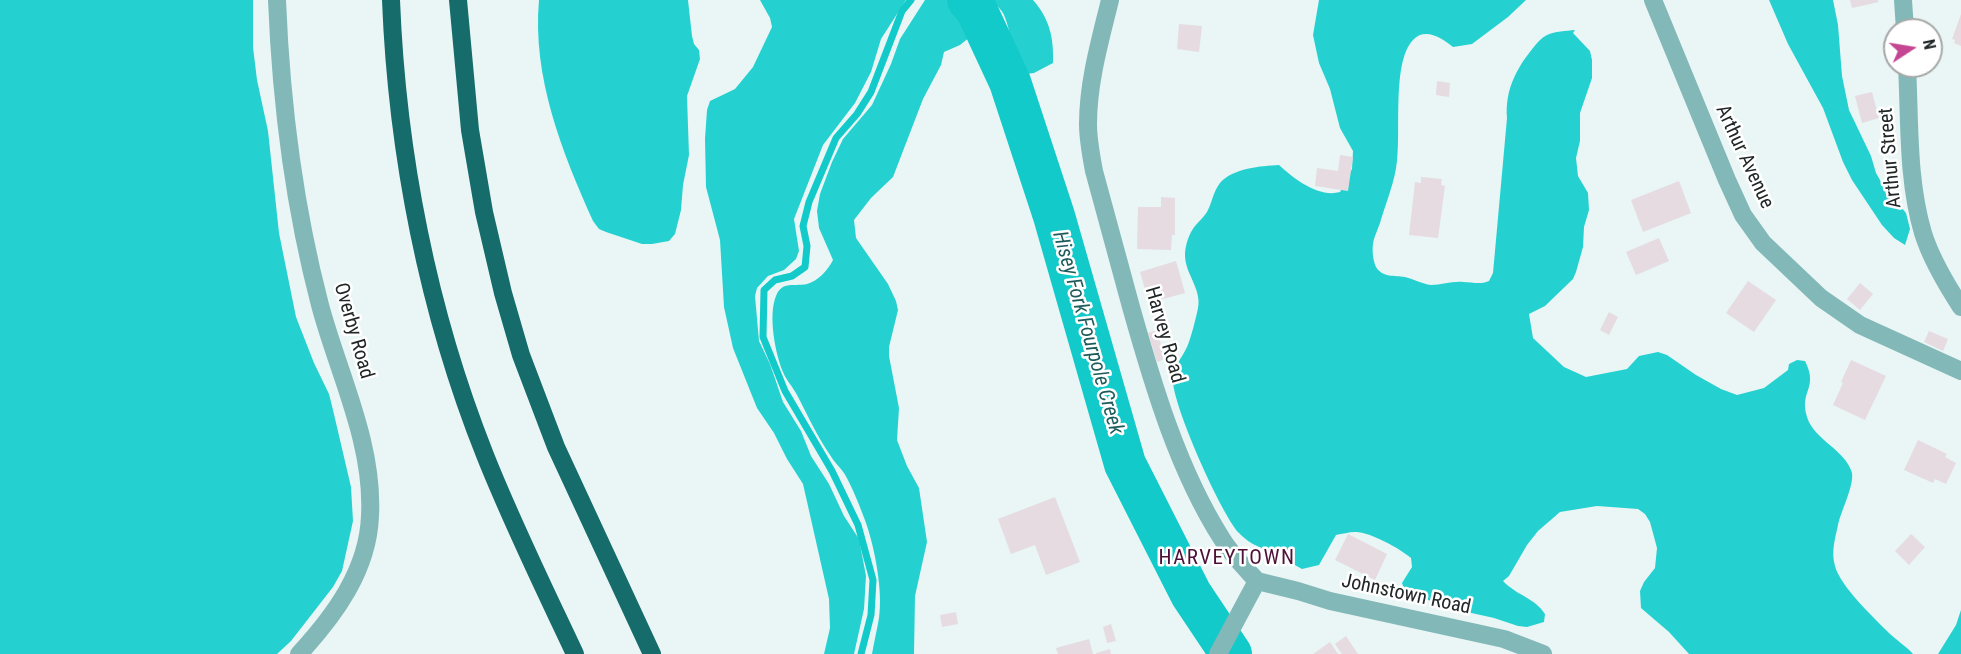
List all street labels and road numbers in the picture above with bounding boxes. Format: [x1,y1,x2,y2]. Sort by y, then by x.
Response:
street label: Arthur Avenue [1710,101,1778,213]
street label: Arthur Street [1875,107,1907,209]
street label: Overby Road [328,280,378,382]
street label: Harvey Road [1139,284,1189,386]
street label: Johnstown Road [1339,570,1473,620]

